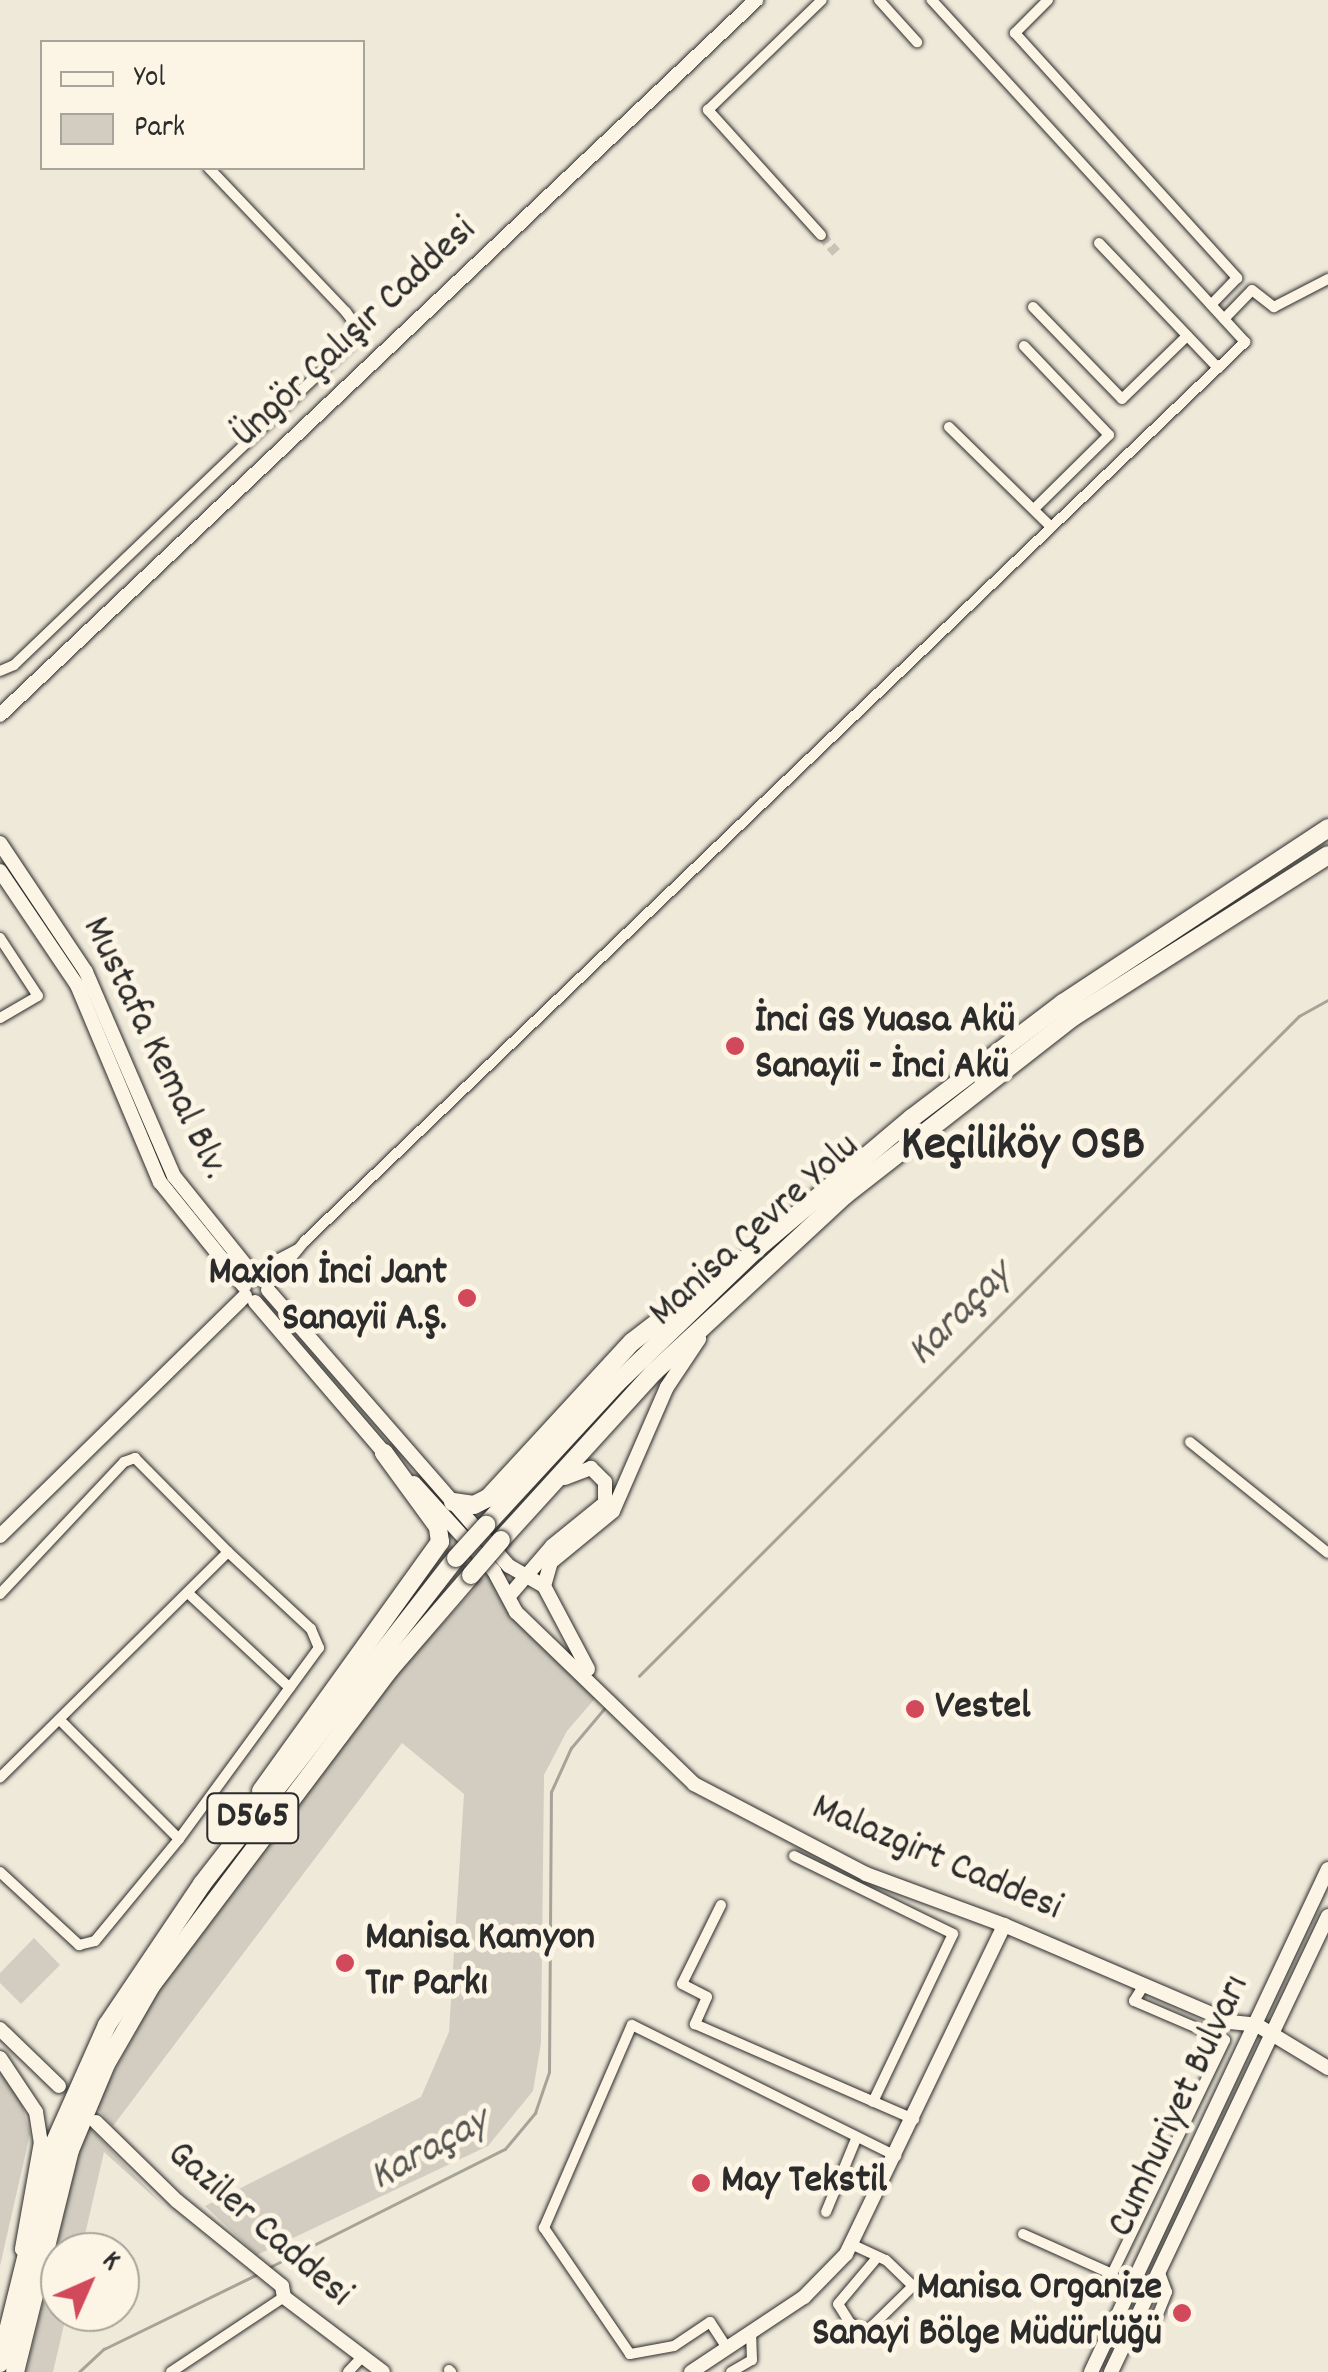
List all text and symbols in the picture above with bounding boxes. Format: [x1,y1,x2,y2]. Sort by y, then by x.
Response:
legend [40,40,365,170]
text: Yol [134,58,165,101]
text: Park [134,108,185,151]
street label: Üngör Çalışır Caddesi [224,209,488,459]
street label: Mustafa Kemal Blv. [69,910,237,1188]
place label: İnci GS Yuasa Akü Sanayii - İnci Akü [755,999,1015,1093]
marker: İnci GS Yuasa Akü Sanayii - İnci Akü [724,1035,746,1057]
district label: Keçiliköy OSB [901,1118,1145,1178]
street label: Manisa Çevre Yolu [641,1125,871,1339]
place label: Maxion İnci Jant Sanayii A.Ş. [208,1251,447,1345]
water label: Karaçay [898,1252,1024,1378]
marker: Maxion İnci Jant Sanayii A.Ş. [456,1287,478,1309]
place label: Vestel [935,1685,1031,1733]
marker: Vestel [904,1698,926,1720]
road number: D565 [206,1785,300,1851]
street label: Malazgirt Caddesi [804,1786,1068,1934]
place label: Manisa Kamyon Tır Parkı [365,1916,595,2010]
marker: Manisa Kamyon Tır Parkı [334,1952,356,1974]
street label: Cumhuriyet Bulvarı [1099,1968,1263,2246]
water label: Karaçay [362,2098,498,2204]
street label: Gaziler Caddesi [155,2132,361,2320]
place label: May Tekstil [721,2159,887,2207]
marker: May Tekstil [690,2172,712,2194]
north arrow [40,2232,140,2332]
text: K [91,2243,129,2281]
place label: Manisa Organize Sanayi Bölge Müdürlüğü [812,2266,1162,2360]
marker: Manisa Organize Sanayi Bölge Müdürlüğü [1171,2302,1193,2324]

